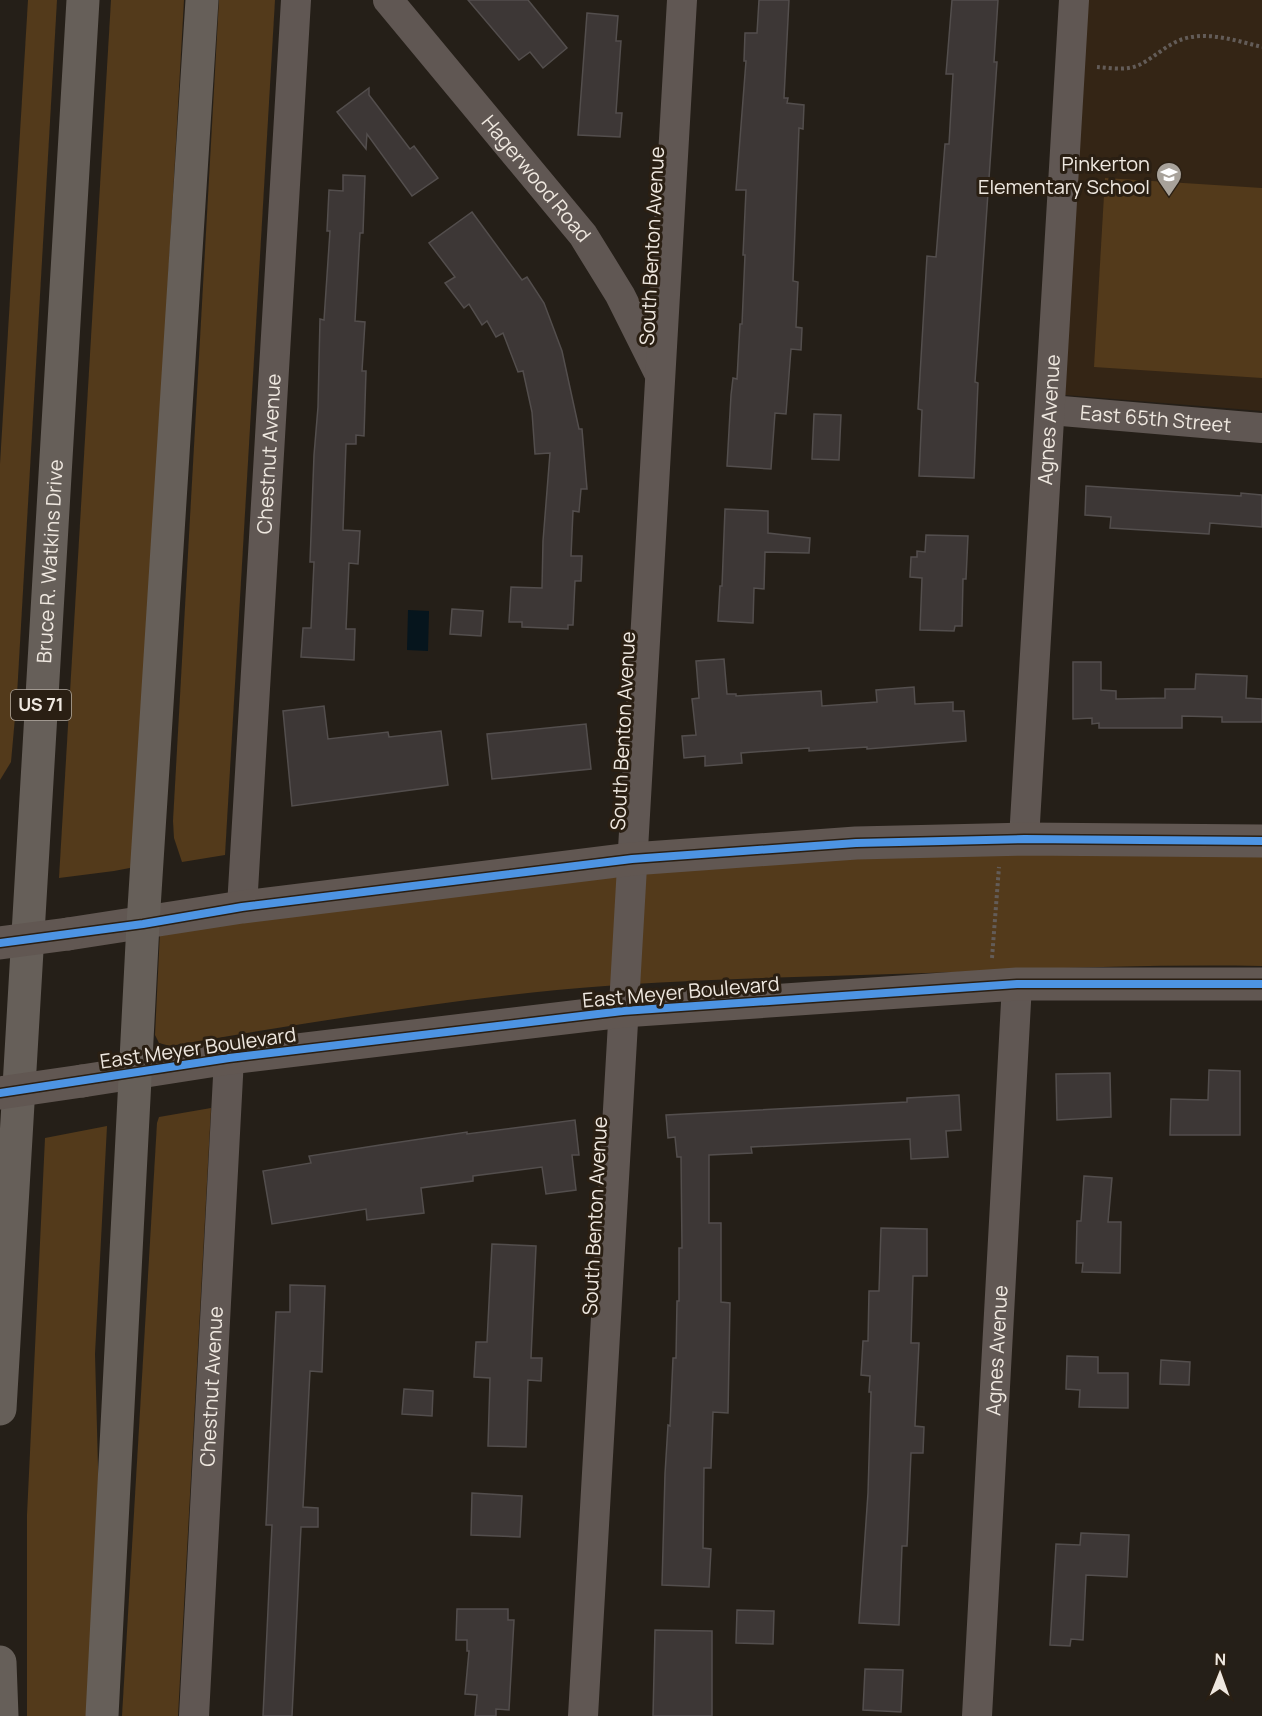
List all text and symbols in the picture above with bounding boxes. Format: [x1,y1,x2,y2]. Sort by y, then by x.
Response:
street label: Hagerwood Road [476,109,597,247]
street label: South Benton Avenue [633,146,670,346]
place label: Pinkerton Elementary School [978,150,1150,200]
school or university icon: Pinkerton Elementary School [1154,160,1184,198]
street label: Agnes Avenue [1031,353,1066,486]
street label: Chestnut Avenue [250,373,287,535]
street label: East 65th Street [1079,399,1232,438]
street label: Bruce R. Watkins Drive [30,459,69,664]
street label: South Benton Avenue [604,631,641,831]
road number: US 71 [11,690,71,720]
street label: East Meyer Boulevard [581,969,781,1014]
street label: East Meyer Boulevard [98,1020,298,1075]
street label: South Benton Avenue [576,1116,613,1316]
street label: Agnes Avenue [979,1284,1014,1417]
street label: Chestnut Avenue [193,1305,229,1467]
north arrow [1190,1644,1250,1704]
text: N [1214,1648,1226,1670]

